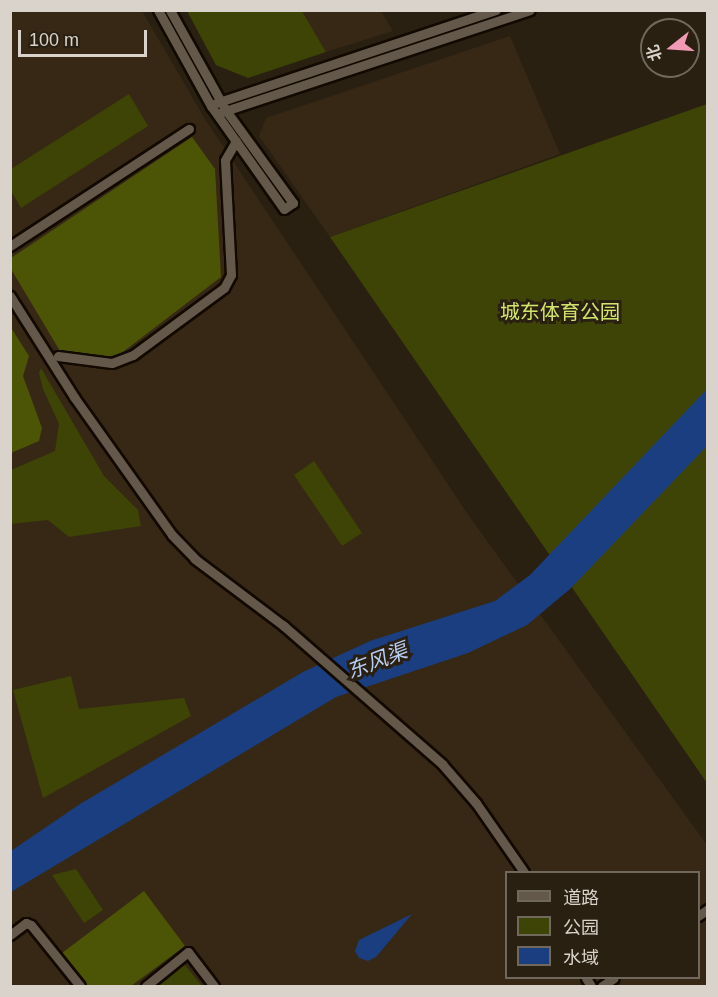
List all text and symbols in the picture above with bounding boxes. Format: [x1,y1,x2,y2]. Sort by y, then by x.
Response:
scale bar [21,18,150,56]
north arrow [640,18,700,78]
text: 100 m [29,30,79,50]
text: 北 [644,43,665,63]
park label: 城东体育公园 [500,300,620,324]
water label: 东风渠 [343,638,411,684]
legend [505,871,700,979]
text: 道路 [563,888,599,908]
text: 公园 [563,918,599,938]
text: 水域 [563,948,599,968]

